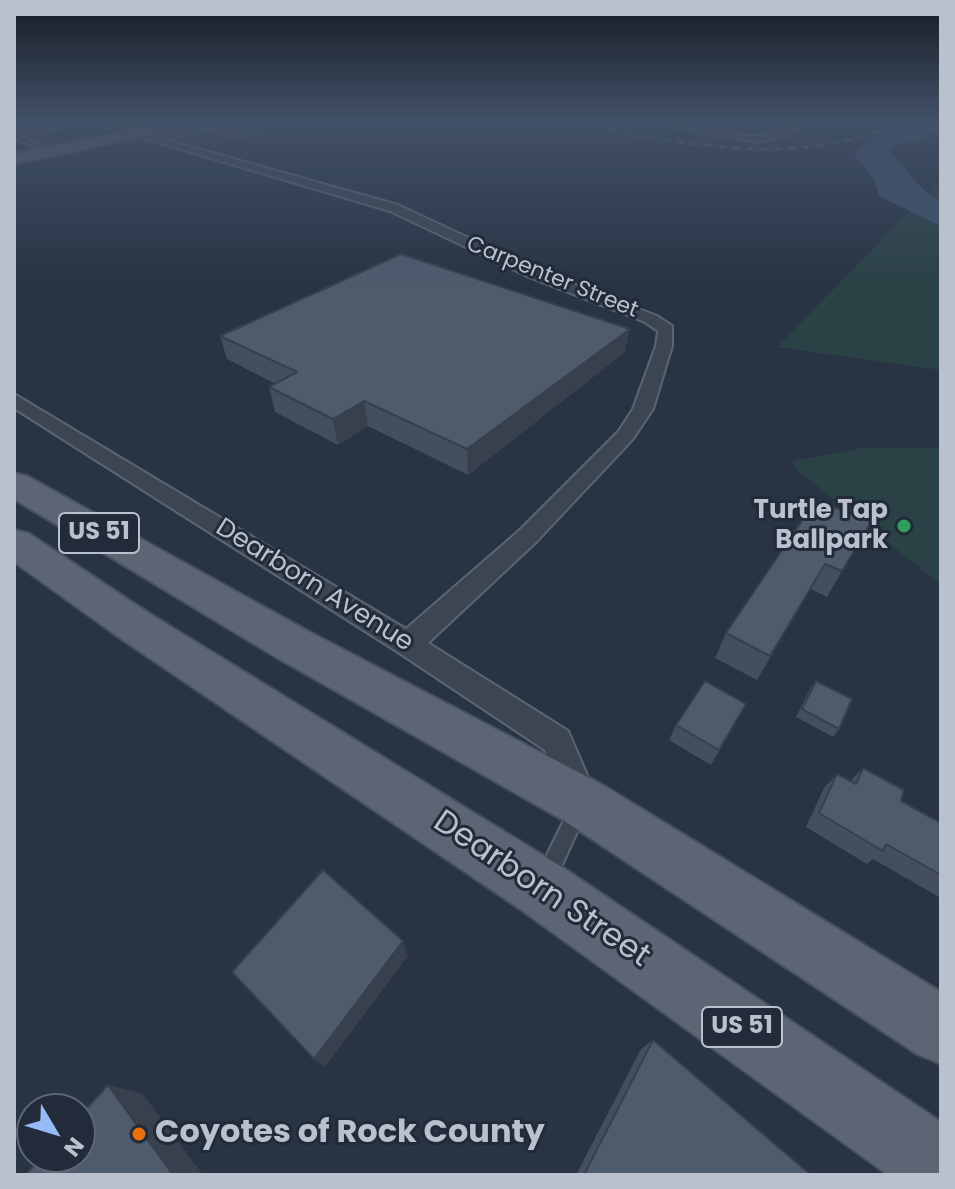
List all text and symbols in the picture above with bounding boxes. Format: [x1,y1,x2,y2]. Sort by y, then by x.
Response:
street label: Carpenter Street [462,232,642,324]
place label: Turtle Tap Ballpark [754,495,888,556]
road number: US 51 [59,513,139,553]
street label: Dearborn Avenue [210,513,418,659]
marker: Turtle Tap Ballpark [895,517,913,535]
street label: Dearborn Street [425,803,657,977]
road number: US 51 [702,1007,782,1047]
north arrow [16,1093,96,1173]
place label: Coyotes of Rock County [155,1115,545,1153]
marker: Coyotes of Rock County [130,1125,148,1143]
text: N [56,1131,91,1163]

